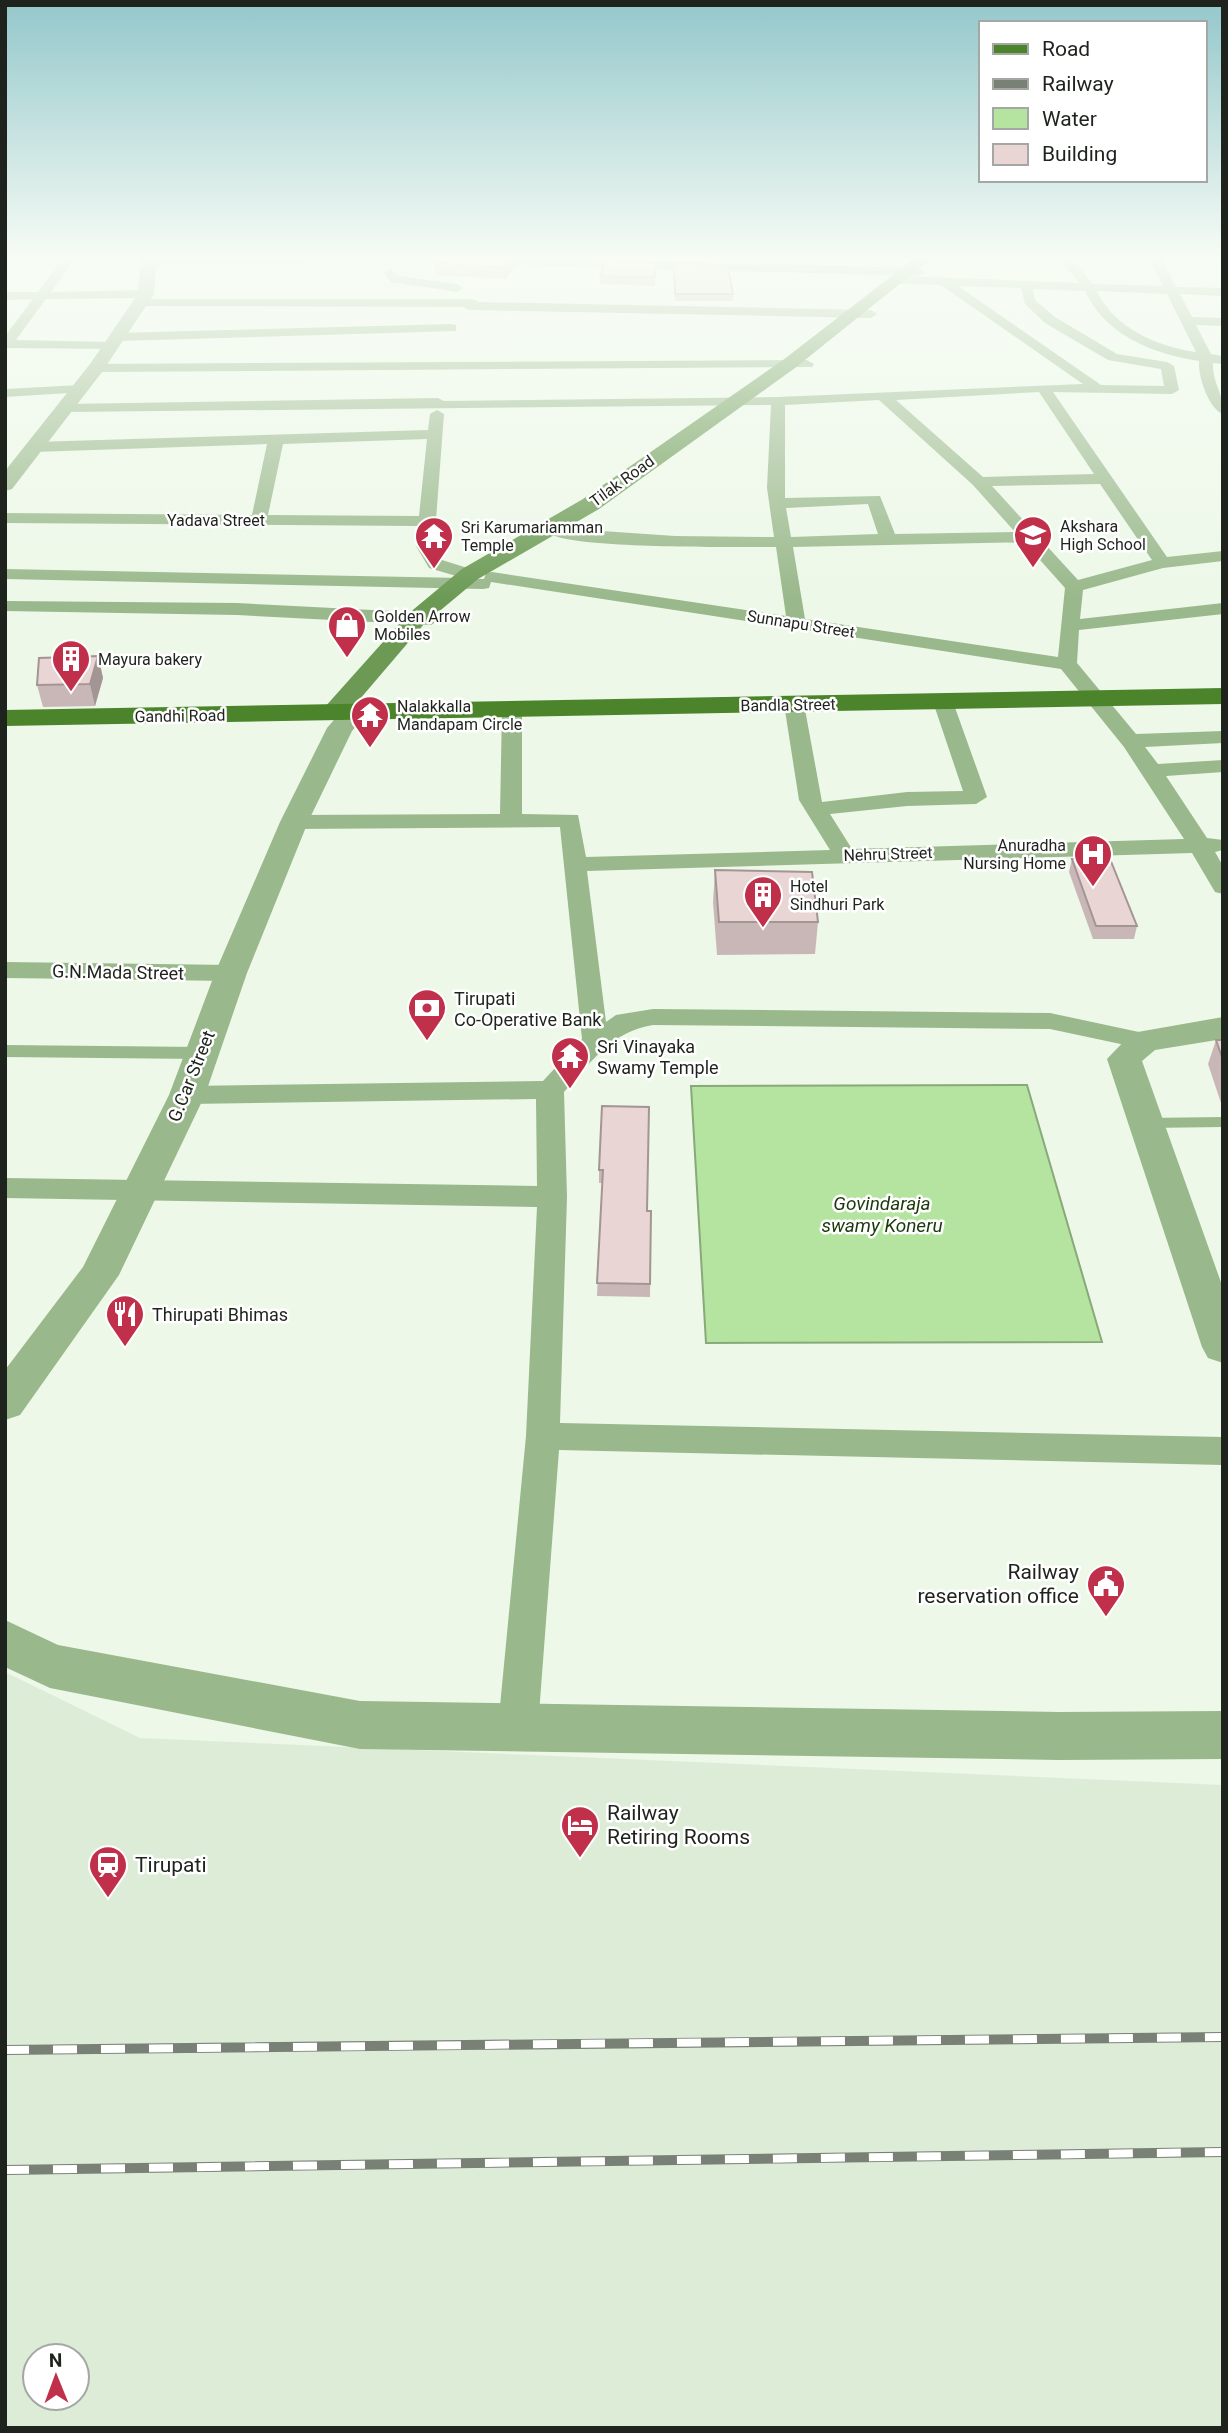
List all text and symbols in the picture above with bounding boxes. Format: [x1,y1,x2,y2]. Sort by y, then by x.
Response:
legend [979,21,1207,182]
text: Road [1042,37,1090,61]
text: Railway [1042,72,1114,96]
text: Water [1042,107,1097,131]
text: Building [1042,142,1117,166]
street label: Tilak Road [586,451,658,511]
street label: Yadava Street [167,511,265,530]
school or university icon: Akshara High School [1012,514,1054,569]
temple icon: Sri Karumariamman Temple [413,515,455,570]
place label: Akshara High School [1060,517,1146,554]
place label: Sri Karumariamman Temple [461,518,603,555]
shop icon: Golden Arrow Mobiles [326,604,368,659]
street label: Sunnapu Street [746,606,856,642]
place label: Golden Arrow Mobiles [374,607,471,644]
building icon: Mayura bakery [50,638,92,693]
place label: Mayura bakery [98,650,202,669]
temple icon: Nalakkalla Mandapam Circle [349,694,391,749]
street label: Bandla Street [740,695,836,715]
place label: Nalakkalla Mandapam Circle [397,697,522,734]
street label: Gandhi Road [134,706,226,726]
hospital icon: Anuradha Nursing Home [1072,833,1114,888]
place label: Anuradha Nursing Home [963,836,1066,873]
street label: Nehru Street [843,843,933,865]
building icon: Hotel Sindhuri Park [742,874,784,929]
place label: Hotel Sindhuri Park [790,877,885,914]
street label: G.N.Mada Street [52,960,184,984]
bank icon: Tirupati Co-Operative Bank [406,987,448,1042]
place label: Tirupati Co-Operative Bank [454,988,602,1030]
street label: G.Car Street [163,1027,219,1125]
temple icon: Sri Vinayaka Swamy Temple [549,1035,591,1090]
place label: Sri Vinayaka Swamy Temple [597,1036,719,1078]
water label: Govindaraja swamy Koneru [821,1192,943,1237]
restaurant icon: Thirupati Bhimas [104,1293,146,1348]
place label: Thirupati Bhimas [152,1304,288,1325]
place label: Railway reservation office [917,1560,1079,1608]
public building icon: Railway reservation office [1085,1563,1127,1618]
place label: Railway Retiring Rooms [607,1801,750,1849]
hotel icon: Railway Retiring Rooms [559,1804,601,1859]
station icon: Tirupati [87,1844,129,1899]
place label: Tirupati [135,1853,207,1877]
north arrow [21,2342,91,2412]
text: N [49,2349,63,2372]

